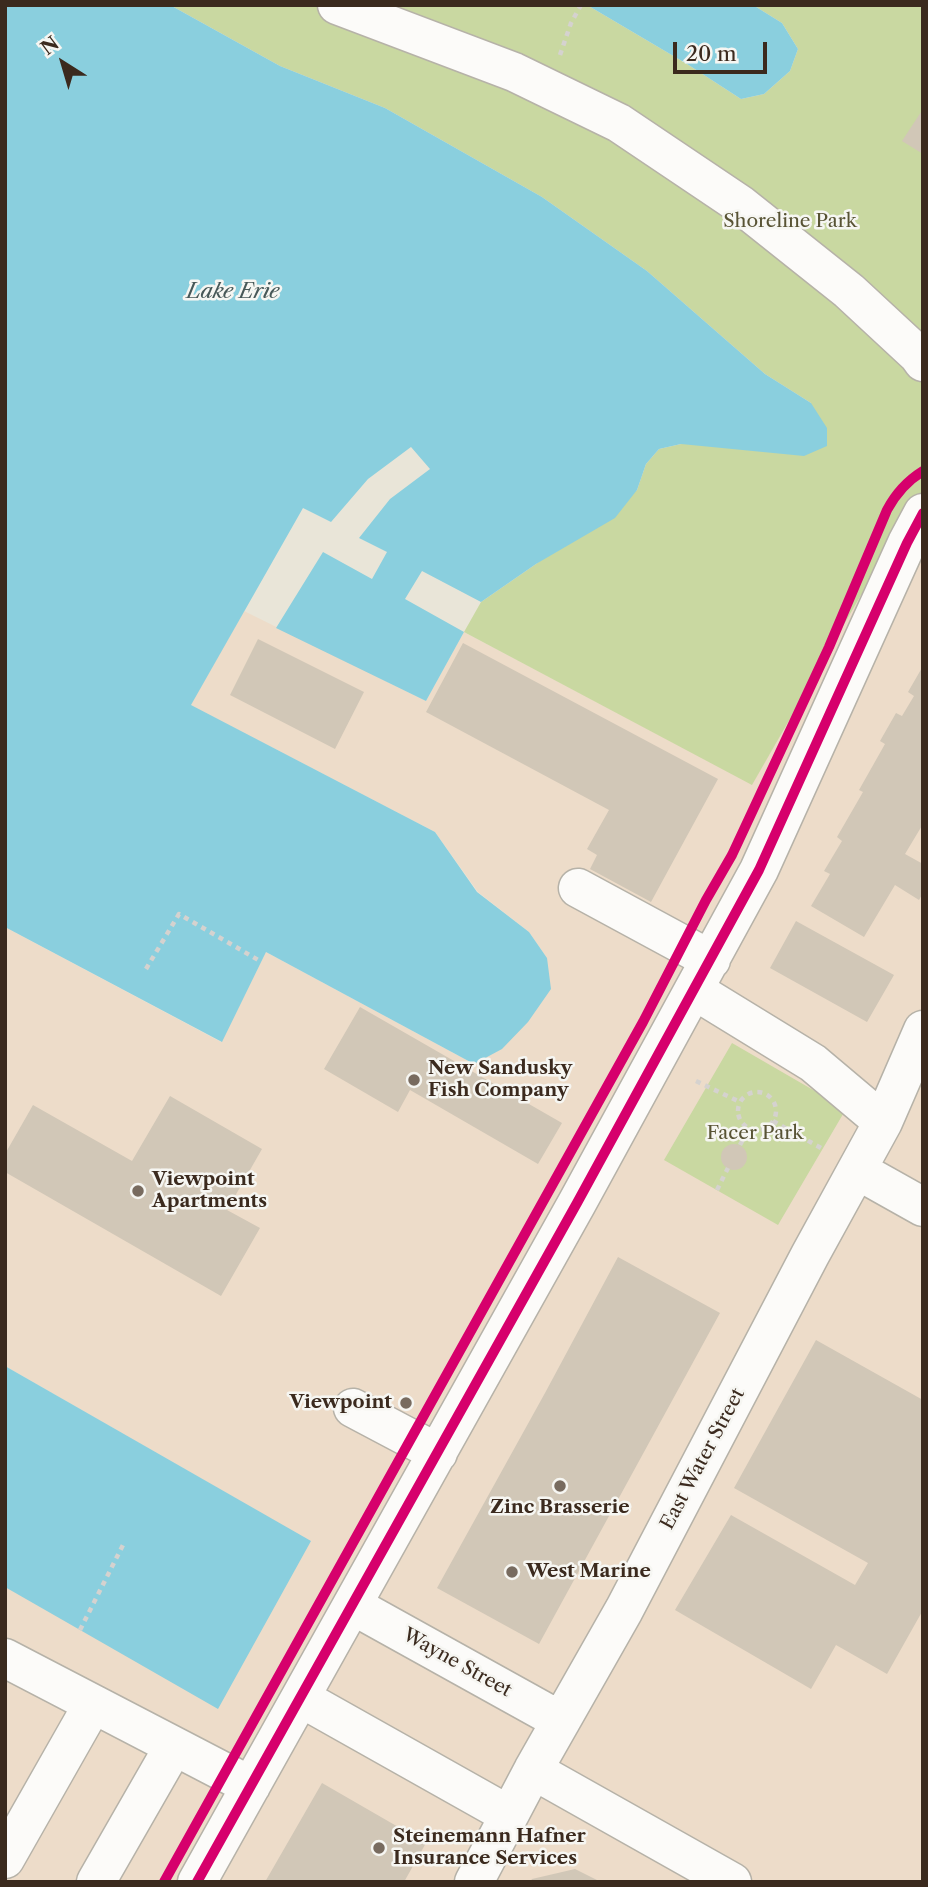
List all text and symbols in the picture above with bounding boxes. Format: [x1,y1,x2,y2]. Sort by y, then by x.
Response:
north arrow [28,28,98,98]
scale bar [676,28,771,72]
text: N [37,32,64,60]
text: 20 m [686,41,737,66]
park label: Shoreline Park [723,211,857,233]
water label: Lake Erie [187,279,279,305]
place label: New Sandusky Fish Company [428,1058,572,1102]
marker: New Sandusky Fish Company [406,1072,422,1088]
park label: Facer Park [707,1123,803,1145]
place label: Viewpoint Apartments [152,1169,267,1213]
marker: Viewpoint Apartments [130,1183,146,1199]
street label: East Water Street [656,1385,750,1533]
place label: Viewpoint [289,1392,392,1414]
marker: Viewpoint [398,1395,414,1411]
marker: Zinc Brasserie [552,1478,568,1494]
place label: Zinc Brasserie [490,1497,630,1519]
place label: West Marine [526,1561,651,1583]
marker: West Marine [504,1564,520,1580]
street label: Wayne Street [399,1624,515,1702]
place label: Steinemann Hafner Insurance Services [393,1826,586,1870]
marker: Steinemann Hafner Insurance Services [371,1840,387,1856]

